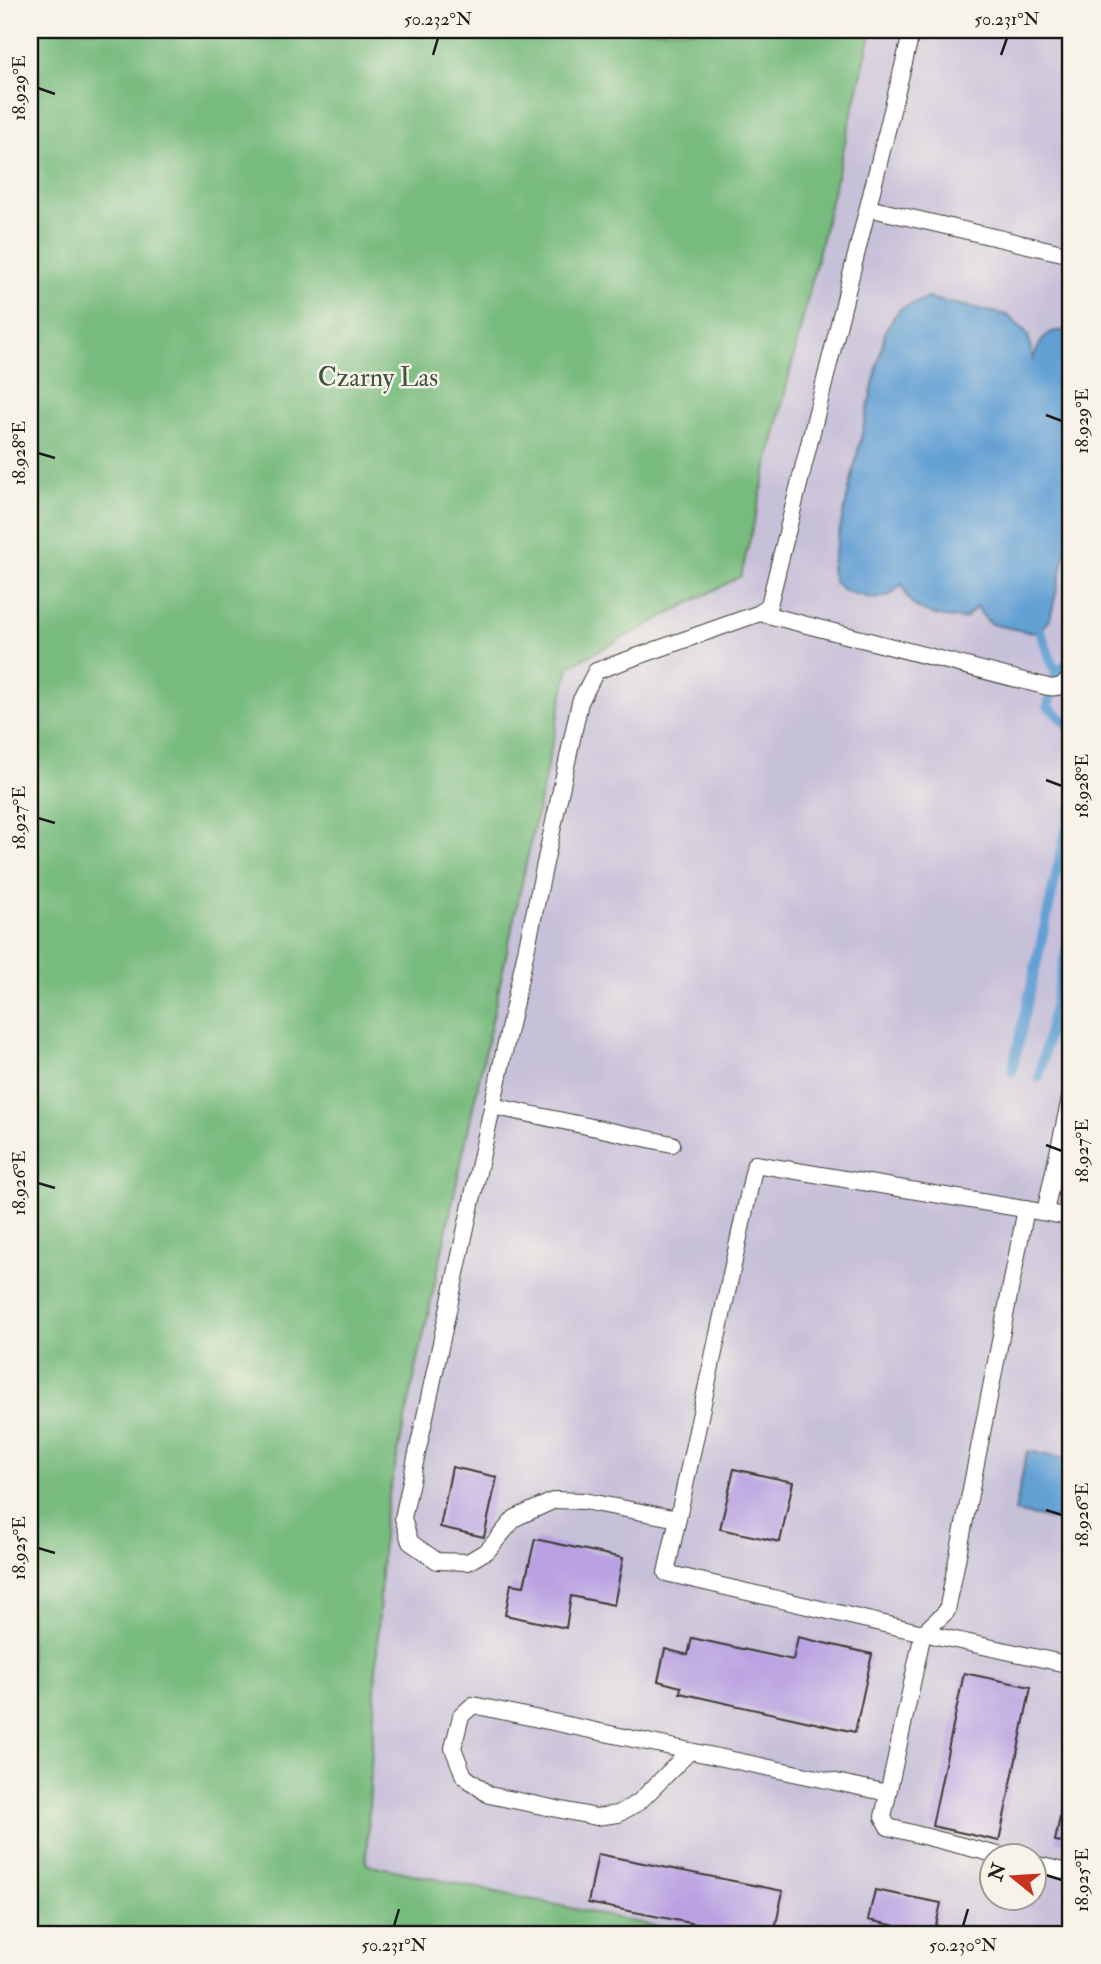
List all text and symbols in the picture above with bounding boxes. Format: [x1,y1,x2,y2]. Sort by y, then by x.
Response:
text: 50.232°N [404,8,472,31]
text: 50.231°N [974,8,1040,31]
text: 18.929°E [8,55,31,121]
park label: Czarny Las [318,362,438,394]
text: 18.929°E [1071,388,1094,454]
text: 18.928°E [8,421,31,485]
text: 18.928°E [1071,754,1094,818]
text: 18.927°E [8,786,31,850]
text: 18.927°E [1071,1119,1094,1183]
text: 18.926°E [8,1150,31,1216]
text: 18.926°E [1071,1482,1094,1548]
text: 18.925°E [8,1516,31,1580]
north arrow [978,1842,1048,1912]
text: 18.925°E [1071,1848,1094,1912]
text: N [983,1859,1012,1885]
text: 50.231°N [361,1934,427,1957]
text: 50.230°N [929,1934,997,1957]

